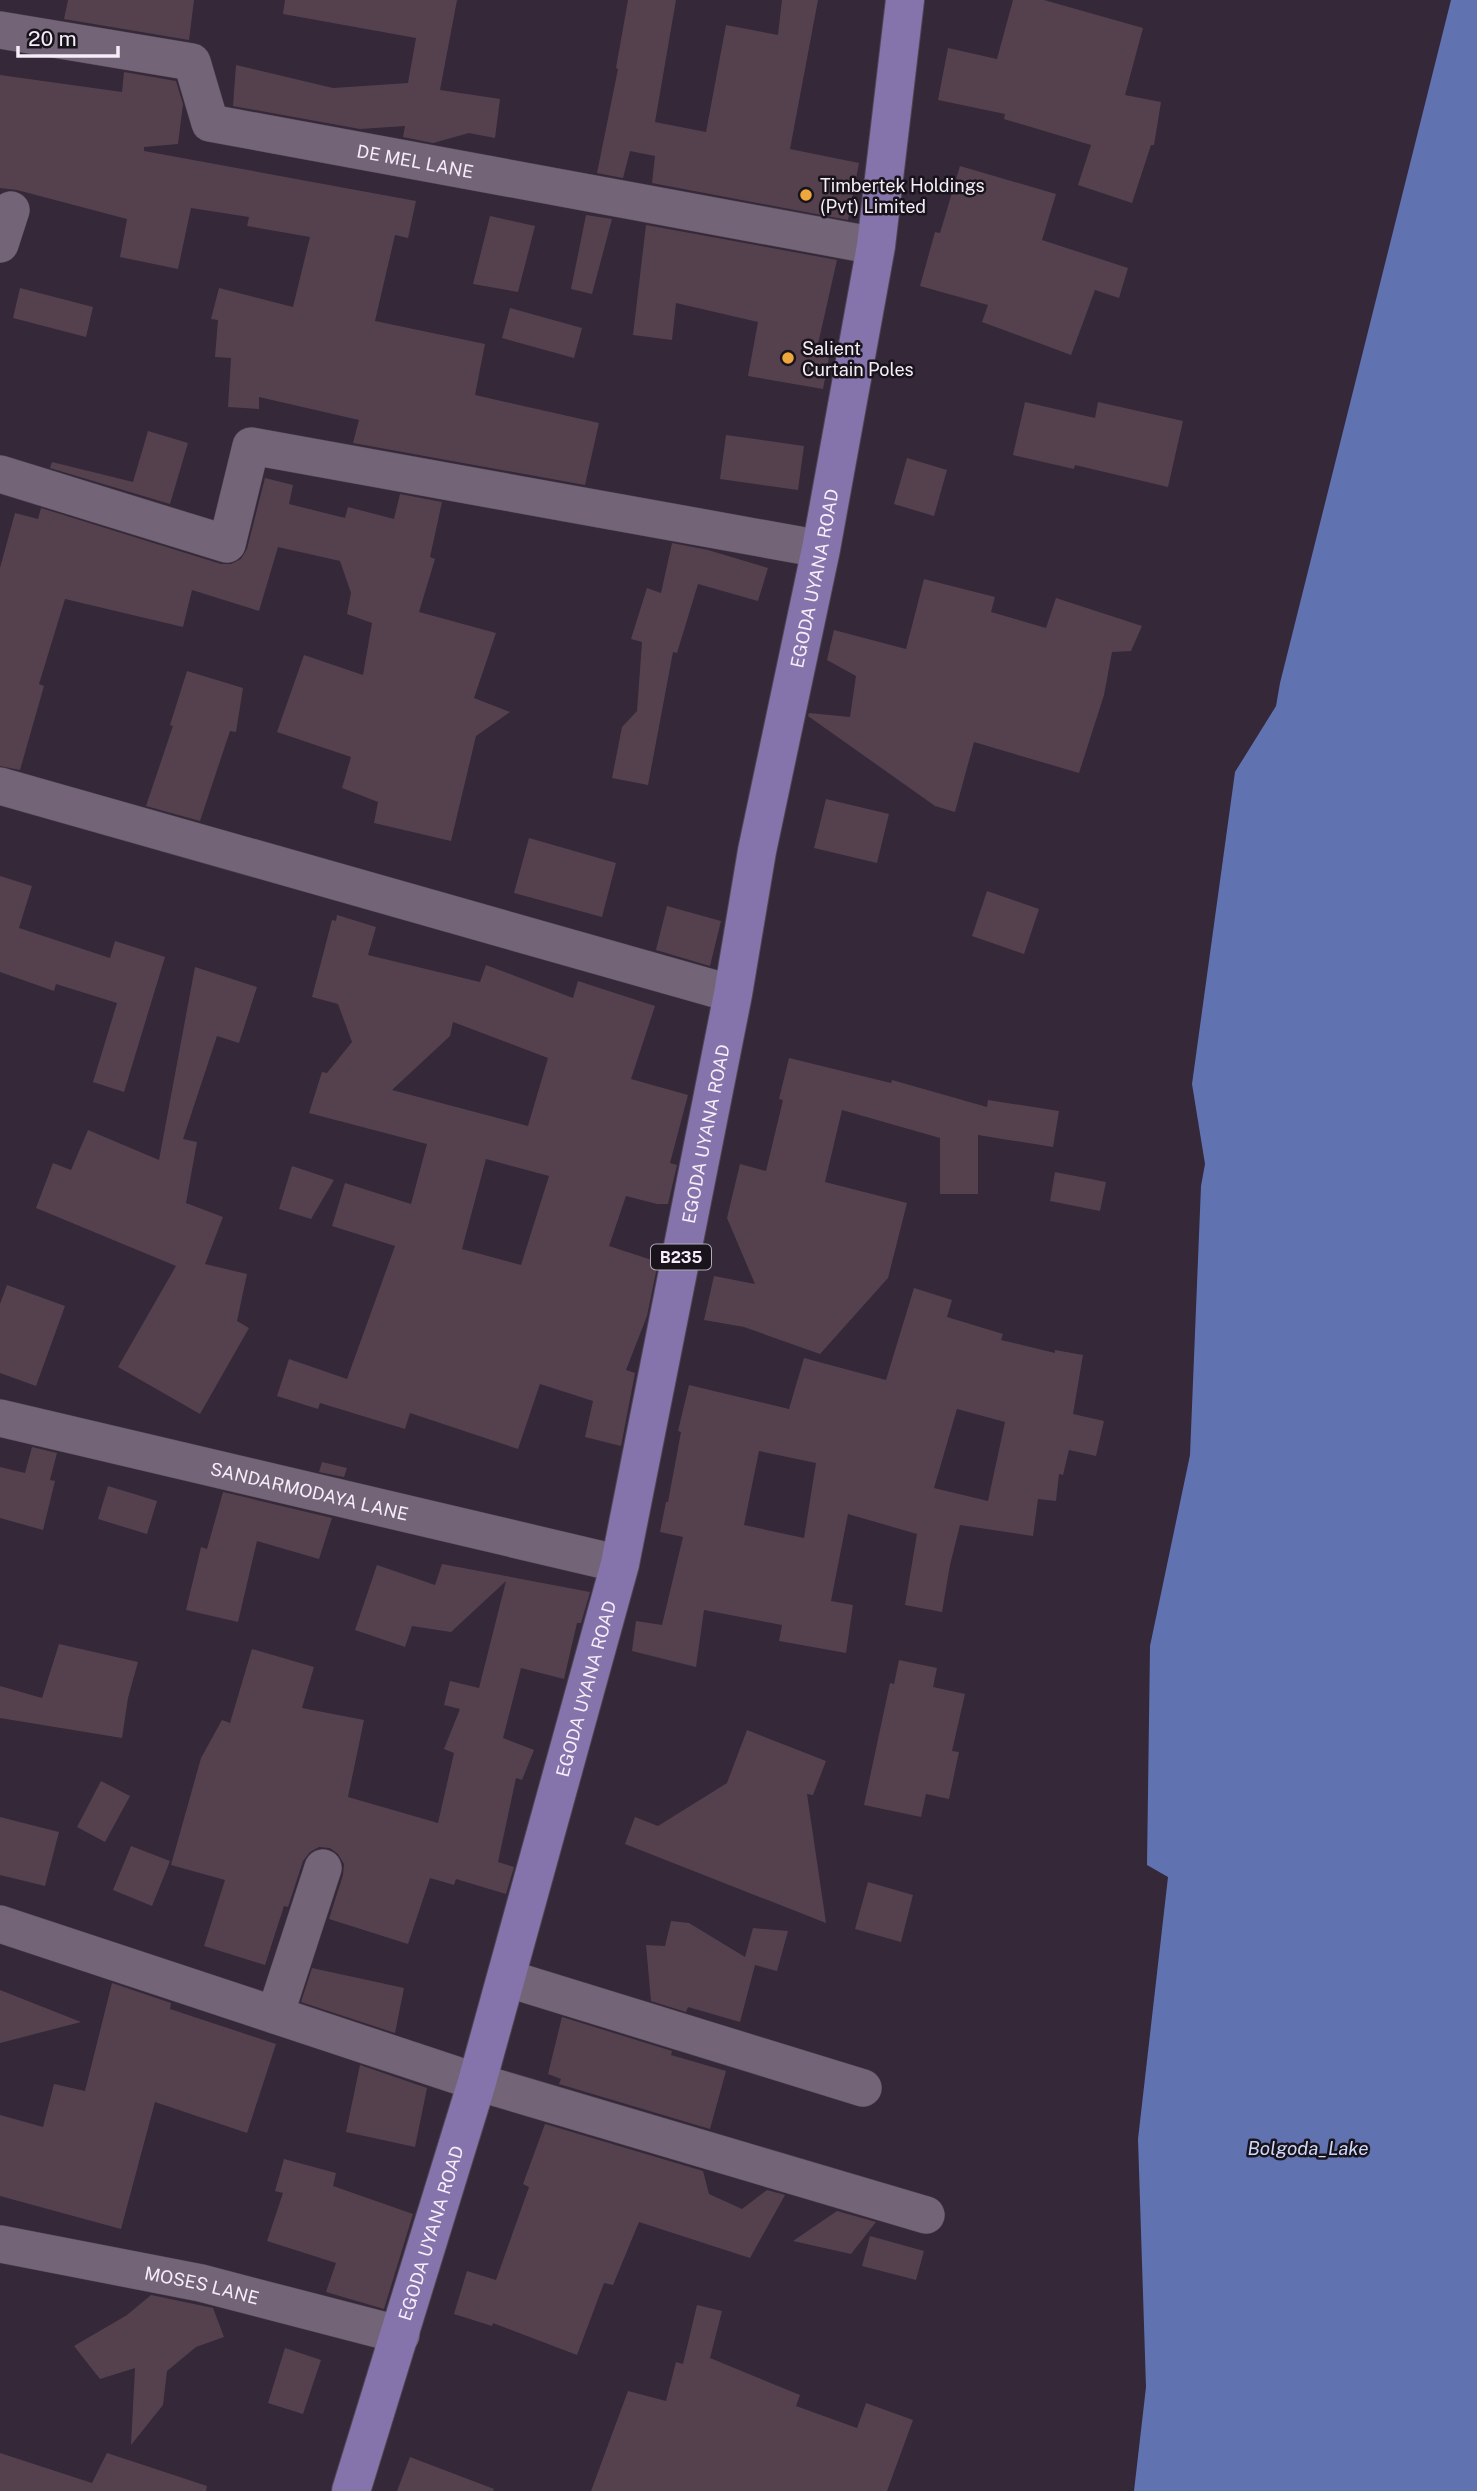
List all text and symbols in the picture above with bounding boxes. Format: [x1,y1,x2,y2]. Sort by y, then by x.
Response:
scale bar [18,14,117,58]
text: 20 m [28,26,77,51]
street label: DE MEL LANE [355,140,475,182]
place label: Timbertek Holdings (Pvt) Limited [820,175,985,217]
marker: Timbertek Holdings (Pvt) Limited [798,187,814,203]
place label: Salient Curtain Poles [802,338,914,380]
marker: Salient Curtain Poles [780,350,796,366]
street label: EGODA UYANA ROAD [786,487,842,670]
street label: EGODA UYANA ROAD [677,1042,733,1225]
road number: B235 [651,1245,711,1270]
street label: SANDARMODAYA LANE [209,1457,411,1524]
street label: EGODA UYANA ROAD [551,1598,620,1779]
water label: Bolgoda_Lake [1248,2137,1368,2159]
street label: EGODA UYANA ROAD [394,2143,467,2323]
street label: MOSES LANE [143,2262,261,2308]

